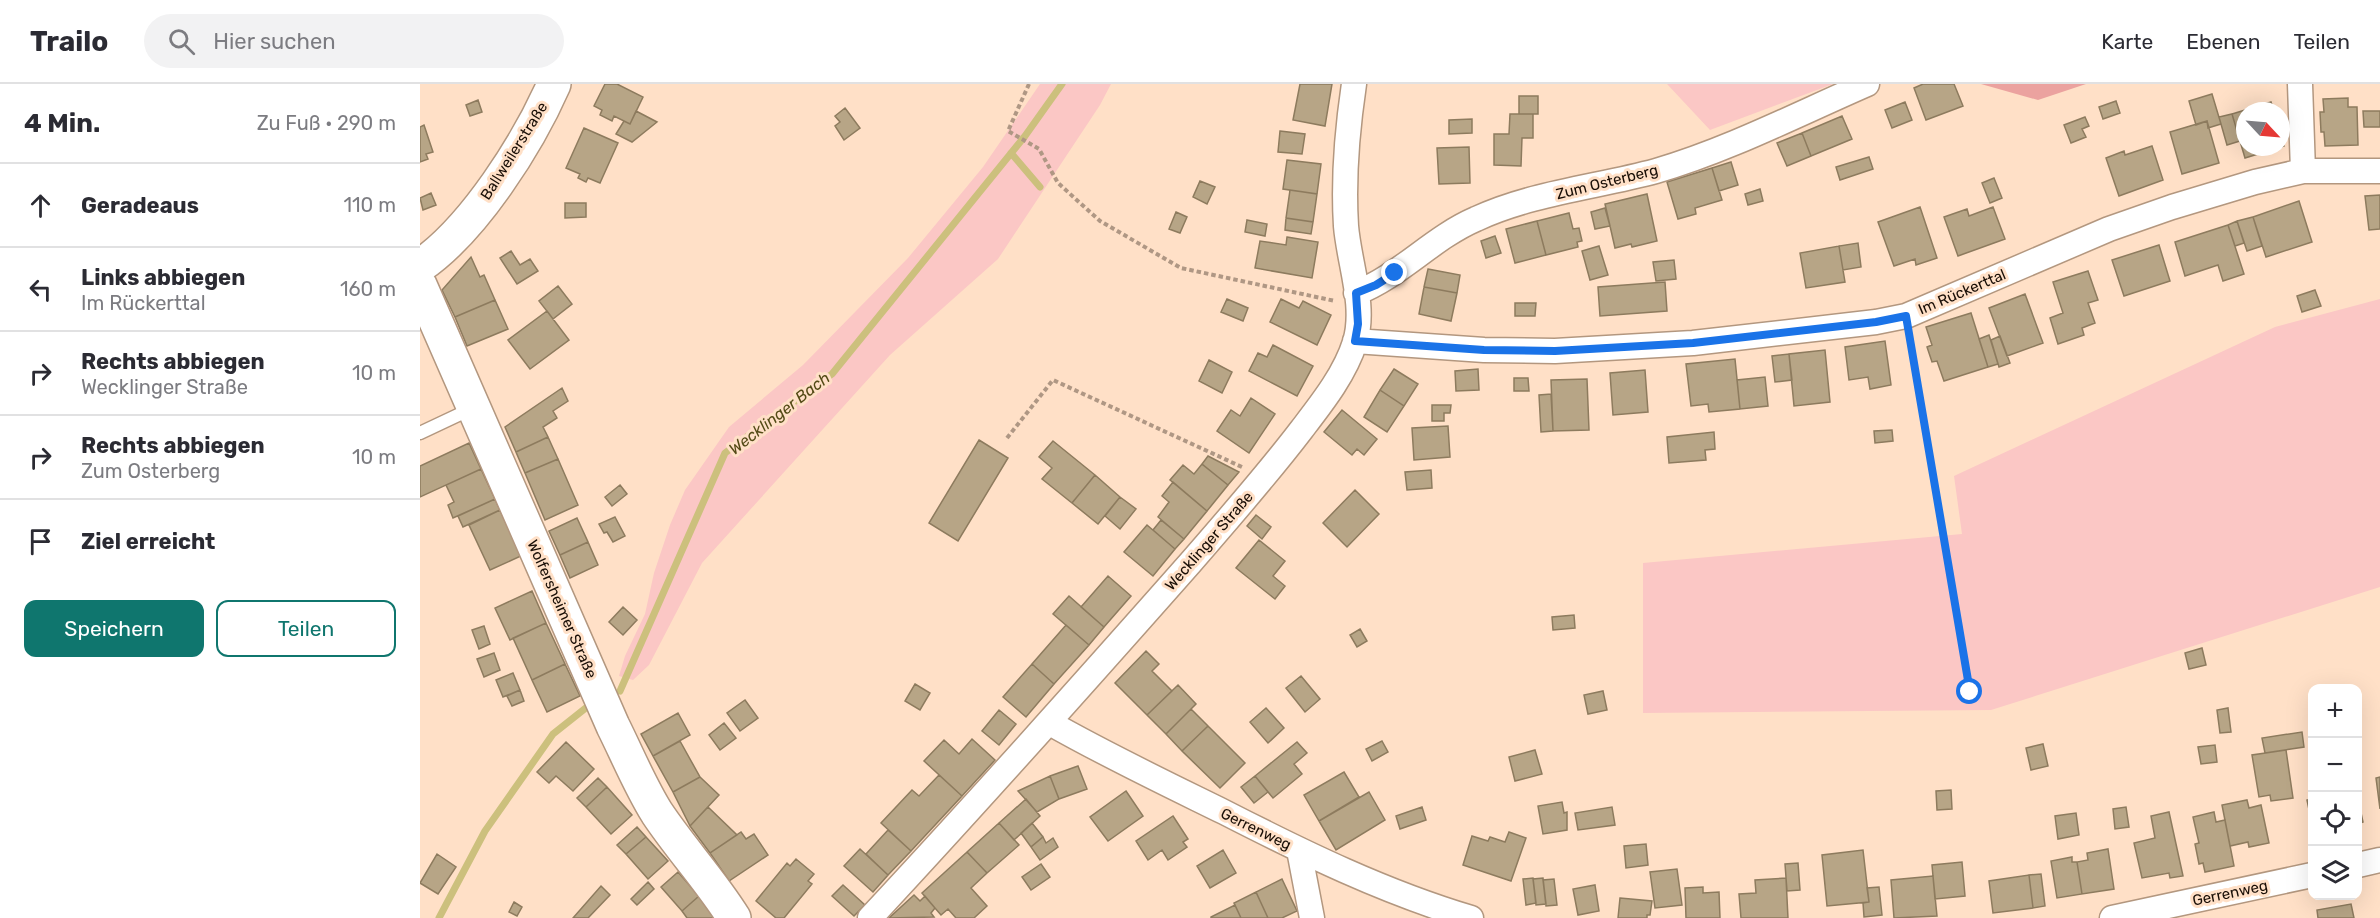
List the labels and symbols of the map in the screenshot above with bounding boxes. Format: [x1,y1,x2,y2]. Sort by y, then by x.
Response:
street label: Ballweilerstraße [477,99,551,203]
north arrow [2236,102,2290,156]
street label: Zum Osterberg [1554,161,1660,203]
route end [1381,259,1407,285]
street label: Im Rückerttal [1916,265,2008,319]
water label: Wecklinger Bach [725,368,834,459]
street label: Wecklinger Straße [1161,488,1257,594]
street label: Wolfersheimer Straße [523,537,601,681]
route start [1956,678,1982,704]
street label: Gerrenweg [1218,804,1294,854]
street label: Gerrenweg [2191,876,2269,910]

